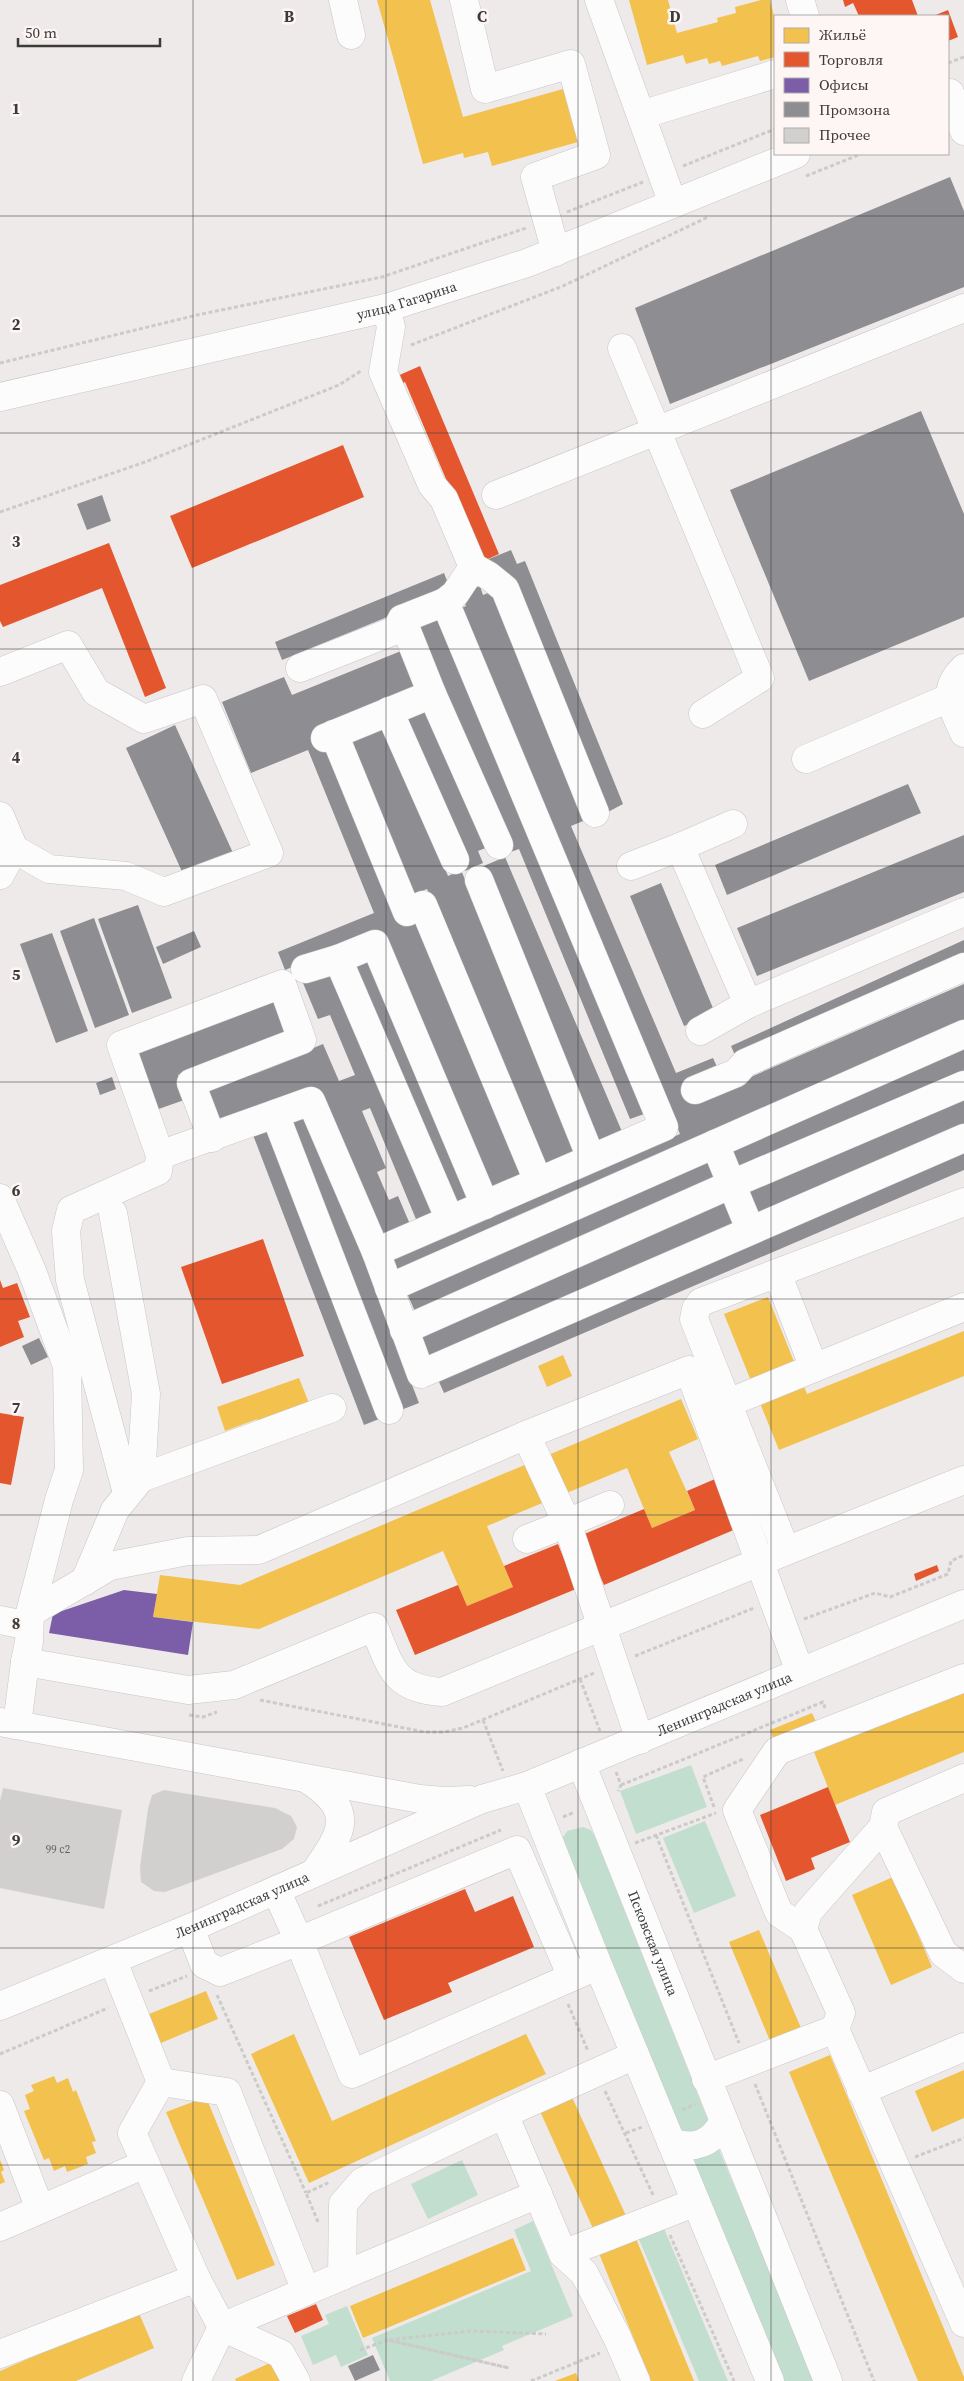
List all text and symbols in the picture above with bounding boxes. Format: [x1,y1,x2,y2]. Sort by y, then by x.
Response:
text: B [284,5,295,27]
text: C [477,5,487,27]
text: D [669,5,681,27]
scale bar [18,15,160,47]
legend [774,15,949,155]
text: 50 m [25,22,57,43]
text: Жильё [819,24,867,45]
text: Торговля [819,49,883,70]
text: Офисы [819,74,869,95]
text: 1 [12,97,20,119]
text: Промзона [819,99,890,120]
text: Прочее [819,124,871,145]
street label: улица Гагарина [355,276,460,324]
text: 2 [12,313,21,335]
text: 3 [12,530,21,552]
text: 4 [12,746,21,768]
text: 5 [12,963,21,985]
text: 6 [12,1179,21,1201]
text: 7 [12,1396,21,1418]
text: 8 [12,1612,20,1634]
street label: Ленинградская улица [654,1667,796,1741]
text: 9 [12,1829,21,1851]
house number: 99 с2 [46,1842,71,1857]
street label: Ленинградская улица [172,1866,313,1943]
street label: Псковская улица [623,1888,683,1999]

